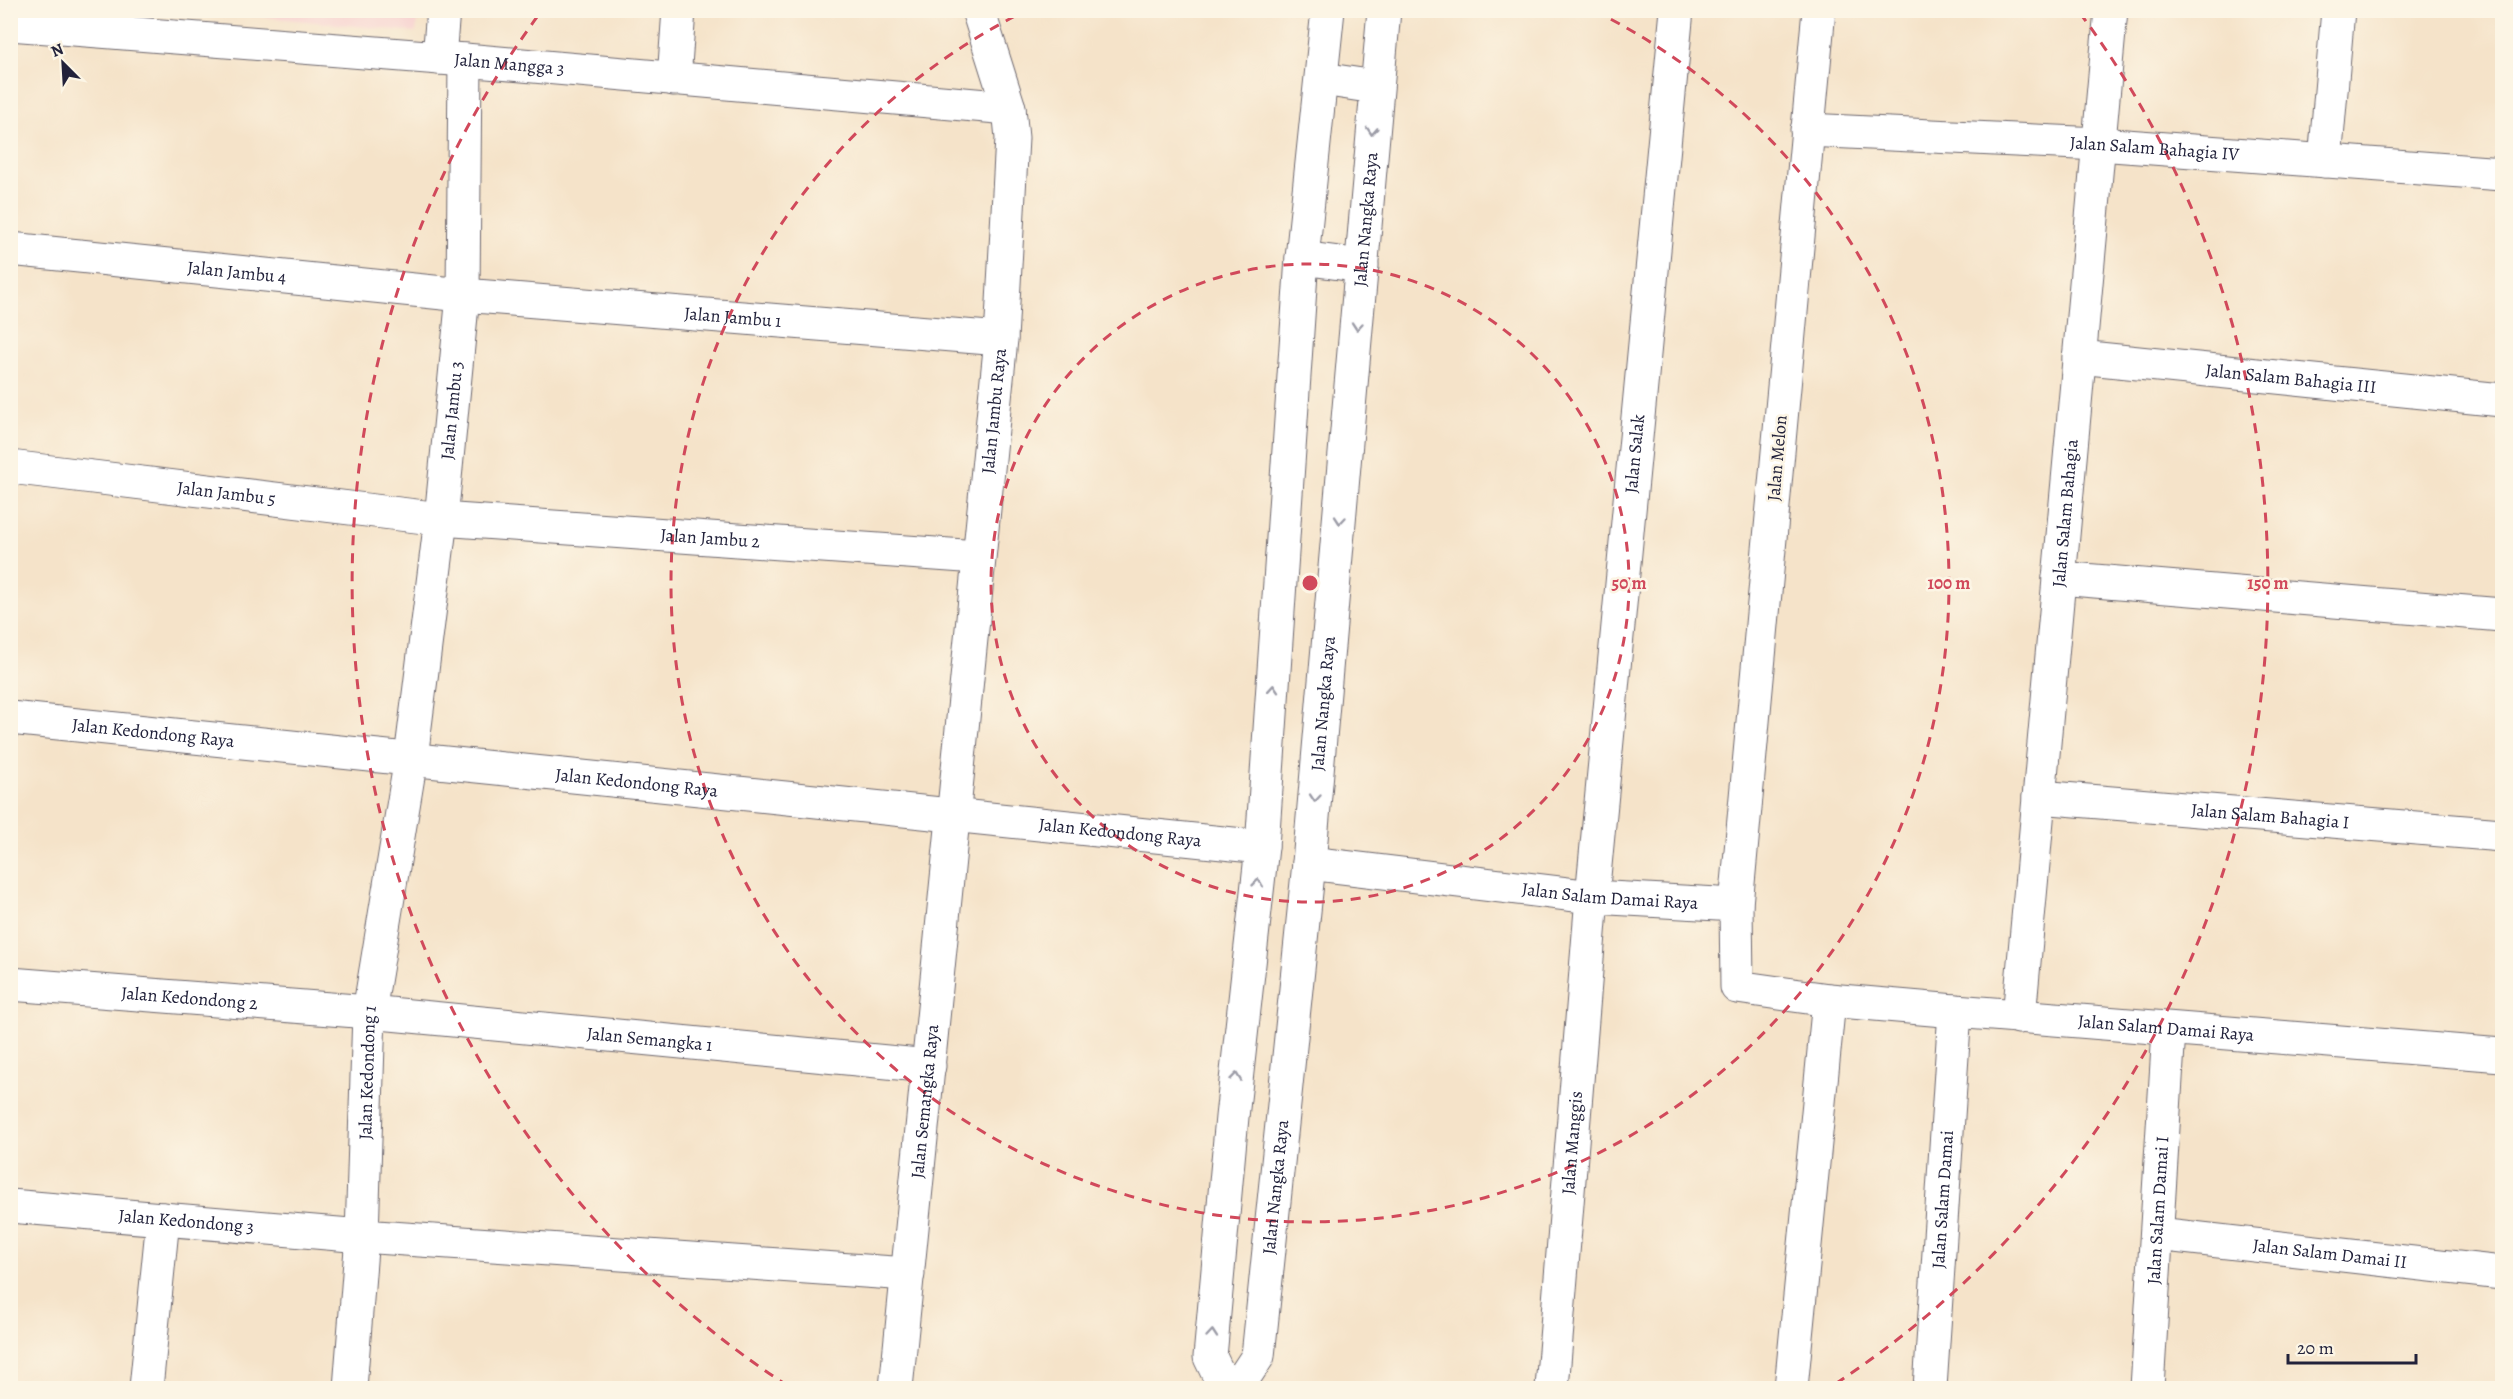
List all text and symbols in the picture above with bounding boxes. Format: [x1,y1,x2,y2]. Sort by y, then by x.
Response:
north arrow [33,33,93,93]
text: N [48,38,67,63]
street label: Jalan Mangga 3 [453,47,566,81]
one-way arrow [1366,127,1379,136]
street label: Jalan Salam Bahagia IV [2069,131,2240,166]
street label: Jalan Nangka Raya [1348,150,1384,288]
street label: Jalan Jambu 4 [186,255,287,289]
street label: Jalan Jambu 1 [683,301,782,333]
one-way arrow [1351,321,1364,330]
street label: Jalan Jambu Raya [976,346,1012,475]
street label: Jalan Salam Bahagia III [2204,358,2378,399]
street label: Jalan Jambu 3 [435,360,468,461]
street label: Jalan Salak [1619,413,1650,494]
street label: Jalan Melon [1761,414,1793,502]
street label: Jalan Salam Bahagia [2046,437,2084,588]
street label: Jalan Jambu 5 [176,475,277,511]
one-way arrow [1334,516,1347,525]
street label: Jalan Jambu 2 [660,523,761,554]
text: 50 m [1612,571,1646,595]
text: 100 m [1928,571,1970,595]
text: 150 m [2247,571,2289,595]
centre of rings [1300,573,1320,593]
street label: Jalan Nangka Raya [1305,634,1341,772]
one-way arrow [1266,684,1279,693]
street label: Jalan Kedondong Raya [71,712,236,753]
street label: Jalan Kedondong Raya [554,762,720,803]
one-way arrow [1309,793,1322,803]
street label: Jalan Salam Bahagia I [2190,798,2350,834]
street label: Jalan Kedondong Raya [1038,812,1203,853]
street label: Jalan Salam Damai Raya [1521,877,1699,915]
one-way arrow [1251,878,1263,887]
street label: Jalan Kedondong 2 [120,981,259,1015]
street label: Jalan Kedondong 1 [353,1003,382,1140]
street label: Jalan Salam Damai Raya [2077,1009,2256,1047]
street label: Jalan Semangka 1 [586,1021,714,1057]
street label: Jalan Semangka Raya [905,1023,944,1180]
one-way arrow [1229,1072,1242,1081]
street label: Jalan Manggis [1556,1090,1588,1195]
street label: Jalan Nangka Raya [1257,1118,1294,1256]
street label: Jalan Salam Damai [1926,1130,1959,1269]
street label: Jalan Salam Damai I [2141,1135,2174,1285]
street label: Jalan Kedondong 3 [118,1203,255,1239]
street label: Jalan Salam Damai II [2252,1233,2408,1274]
scale bar [2288,1327,2416,1365]
one-way arrow [1205,1329,1218,1338]
text: 20 m [2297,1336,2334,1360]

